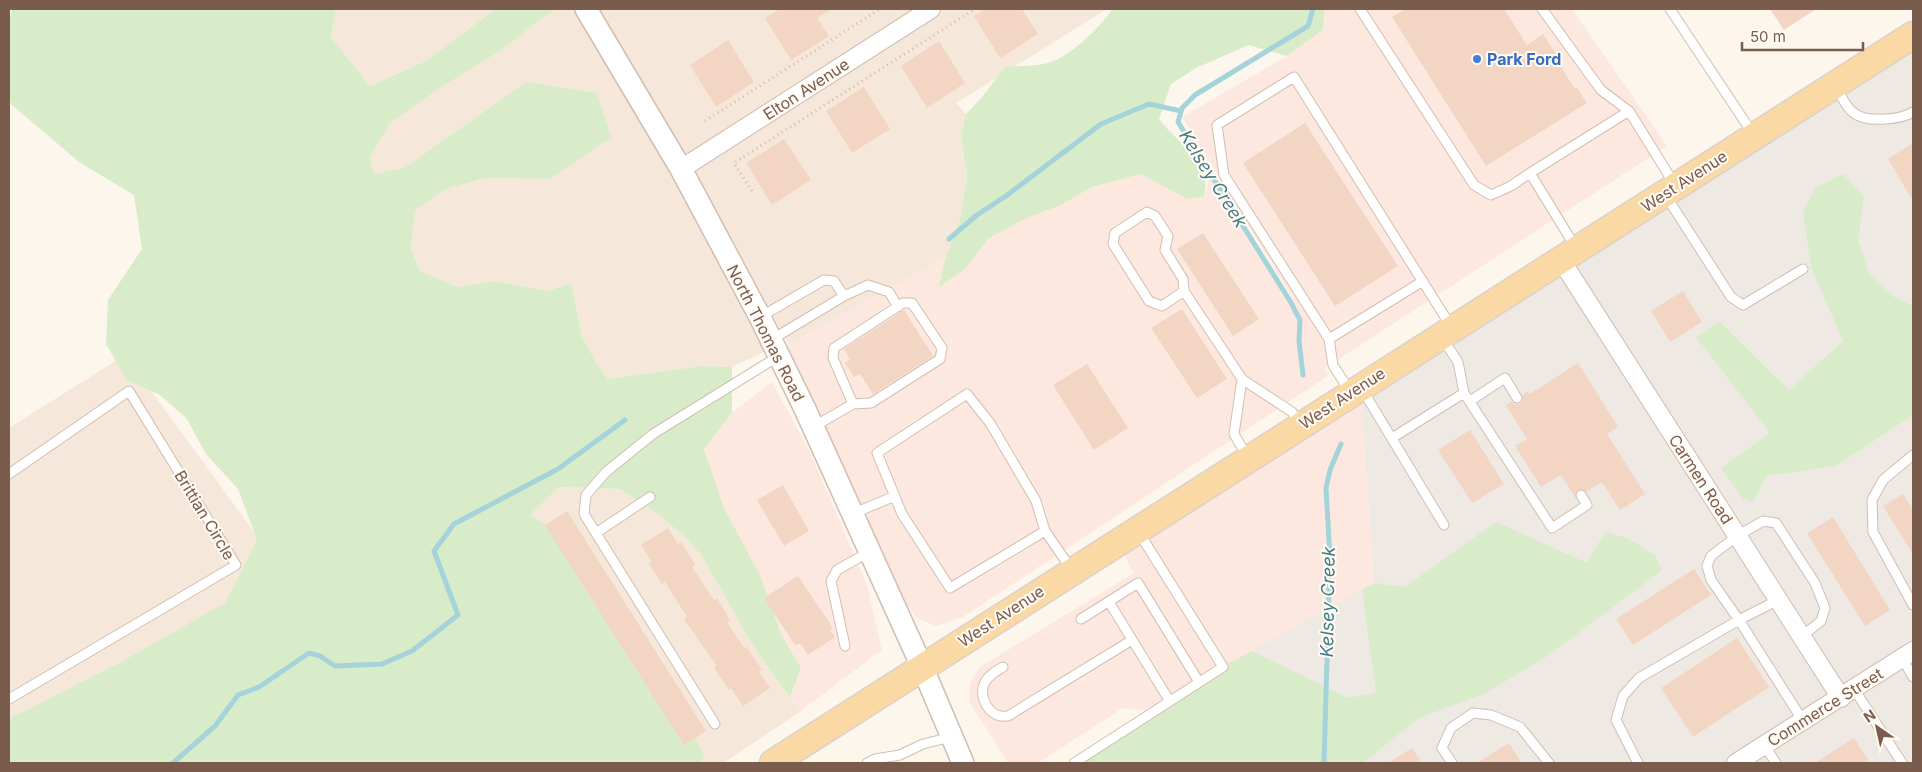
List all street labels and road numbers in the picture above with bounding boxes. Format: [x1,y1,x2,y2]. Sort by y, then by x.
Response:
street label: Elton Avenue [759,54,853,124]
street label: West Avenue [1637,146,1731,216]
street label: North Thomas Road [723,261,809,405]
street label: West Avenue [1295,363,1389,433]
street label: Carmen Road [1665,430,1737,528]
street label: Brittian Circle [170,466,240,564]
street label: West Avenue [954,581,1048,651]
street label: Commerce Street [1764,663,1886,751]

